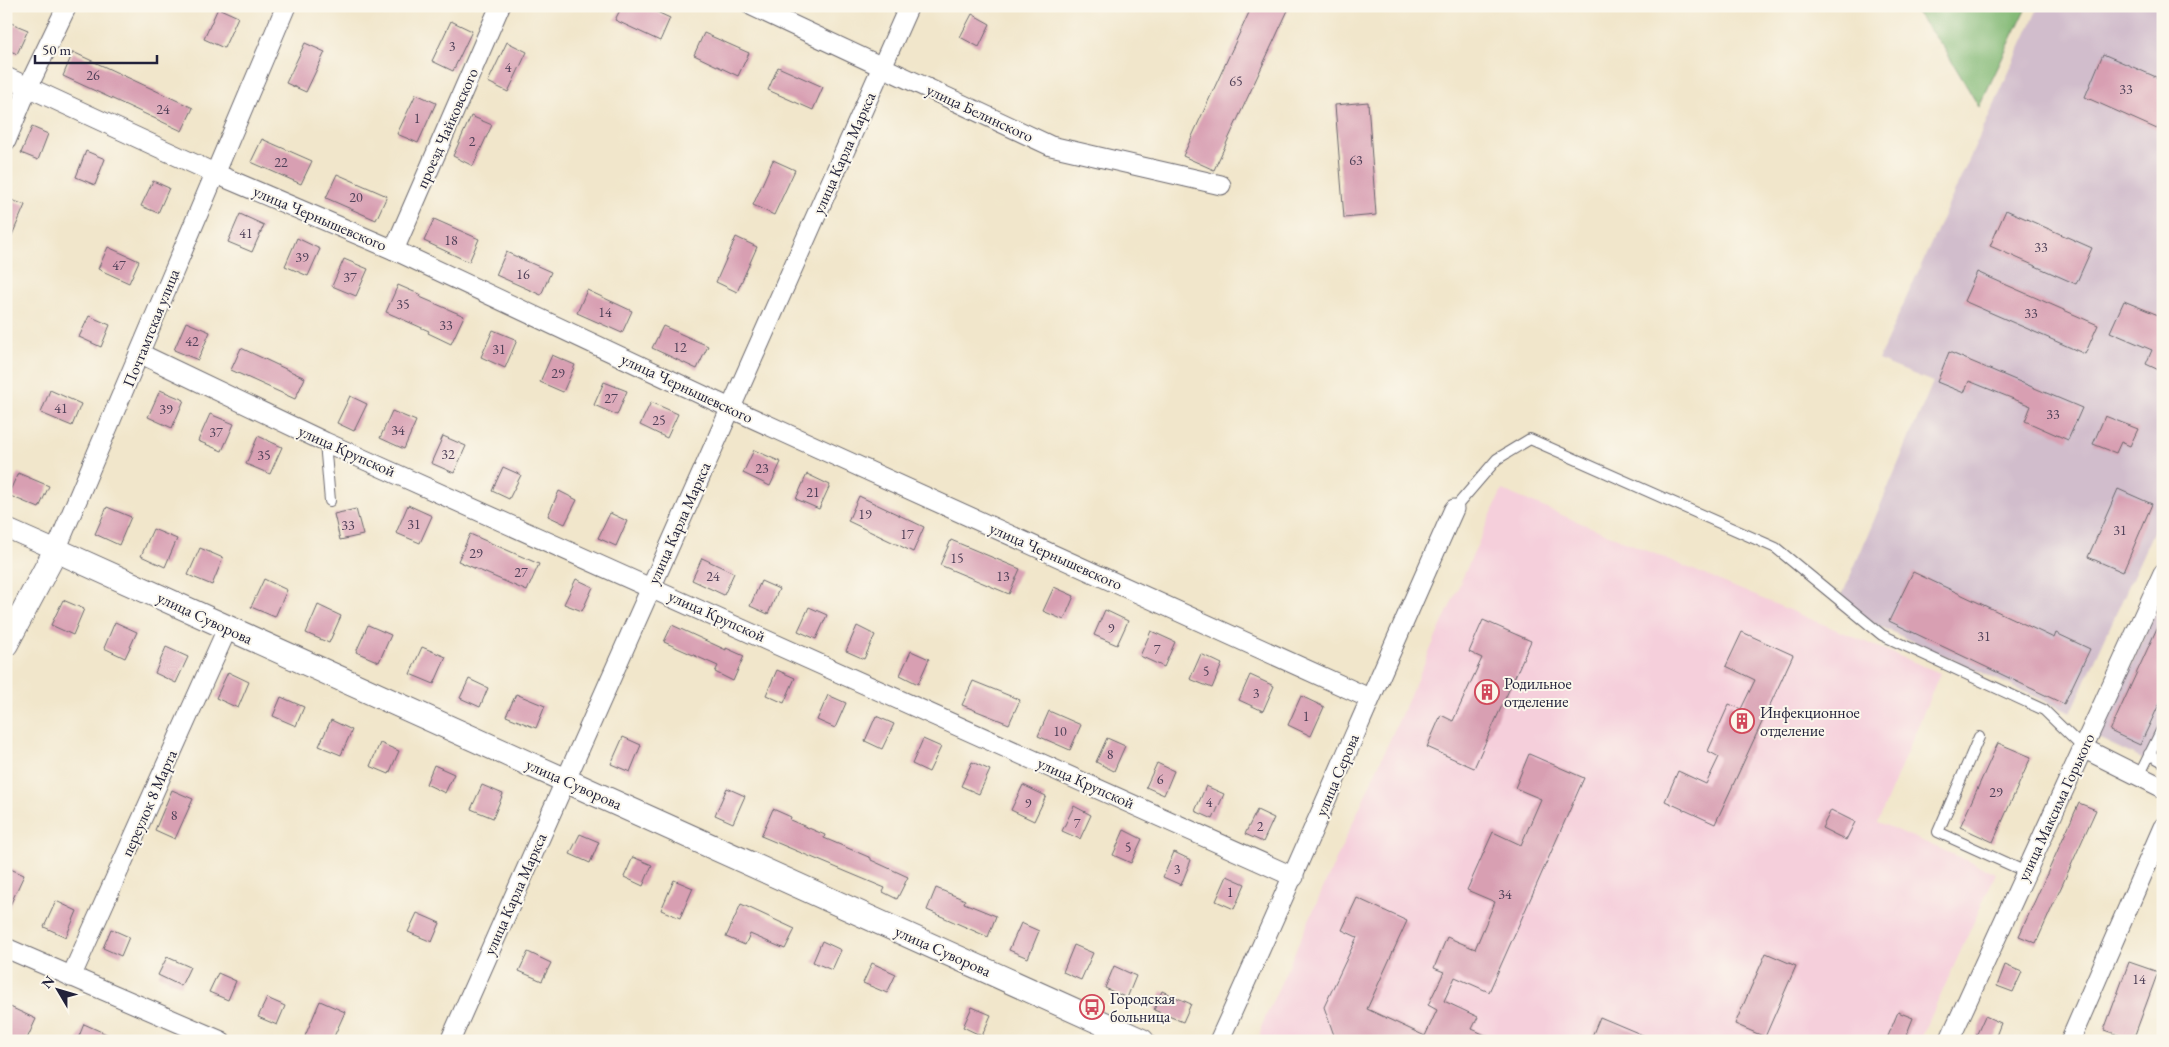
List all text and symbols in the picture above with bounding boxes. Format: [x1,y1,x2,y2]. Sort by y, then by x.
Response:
scale bar [35,32,158,64]
house number: 3 [449,37,456,55]
text: 50 m [42,40,71,59]
house number: 4 [505,58,512,76]
street label: проезд Чайковского [411,64,483,192]
house number: 26 [86,66,100,84]
house number: 65 [1229,72,1243,90]
street label: улица Белинского [923,79,1037,147]
house number: 33 [2119,80,2133,98]
street label: улица Карла Маркса [808,88,881,217]
house number: 24 [156,100,170,118]
house number: 1 [414,109,420,127]
house number: 2 [469,132,476,150]
house number: 63 [1349,151,1363,169]
house number: 22 [274,153,288,171]
street label: улица Чернышевского [250,180,390,256]
house number: 20 [349,188,363,206]
house number: 41 [239,224,253,242]
house number: 18 [444,231,458,249]
house number: 33 [2034,238,2048,256]
house number: 39 [295,248,309,266]
house number: 47 [112,256,126,274]
street label: Почтамтская улица [118,265,184,390]
house number: 16 [516,265,530,283]
house number: 37 [343,268,357,286]
house number: 35 [396,295,410,313]
house number: 14 [598,303,612,321]
house number: 33 [2024,304,2038,322]
house number: 33 [439,316,453,334]
house number: 42 [185,332,199,350]
house number: 12 [673,338,687,356]
house number: 31 [492,340,506,358]
street label: улица Чернышевского [618,348,756,428]
house number: 29 [551,364,565,382]
house number: 27 [604,389,618,407]
house number: 41 [54,399,68,417]
house number: 39 [159,400,173,418]
house number: 33 [2046,405,2060,423]
house number: 25 [652,411,666,429]
street label: улица Крупской [295,420,399,482]
house number: 34 [391,421,405,439]
house number: 37 [209,423,223,441]
house number: 32 [441,445,455,463]
house number: 35 [257,446,271,464]
street label: улица Карла Маркса [643,458,716,587]
house number: 23 [755,459,769,477]
house number: 21 [806,483,820,501]
house number: 19 [858,505,872,523]
house number: 31 [407,515,421,533]
house number: 33 [341,516,355,534]
street label: улица Чернышевского [986,517,1126,595]
house number: 31 [2113,521,2127,539]
house number: 17 [900,525,914,543]
house number: 29 [469,544,483,562]
house number: 15 [950,549,964,567]
house number: 27 [514,563,528,581]
house number: 24 [706,567,720,585]
house number: 13 [996,567,1010,585]
street label: улица Крупской [665,585,769,647]
street label: улица Суворова [154,587,257,650]
house number: 9 [1108,619,1115,637]
house number: 31 [1977,627,1991,645]
house number: 7 [1154,640,1161,658]
house number: 5 [1203,662,1209,680]
place label: Родильное отделение [1504,673,1572,712]
building icon: Родильное отделение [1474,679,1500,705]
house number: 3 [1253,684,1260,702]
place label: Инфекционное отделение [1760,702,1860,741]
house number: 1 [1303,707,1309,725]
building icon: Инфекционное отделение [1729,708,1755,734]
house number: 10 [1053,722,1067,740]
street label: улица Серова [1310,730,1364,819]
street label: улица Максима Горького [2013,730,2100,884]
house number: 8 [1107,745,1114,763]
street label: переулок 8 Марта [117,747,181,859]
street label: улица Крупской [1034,752,1138,814]
street label: улица Суворова [523,753,626,815]
house number: 6 [1157,770,1164,788]
house number: 29 [1989,783,2003,801]
house number: 4 [1206,793,1213,811]
house number: 9 [1025,794,1032,812]
house number: 8 [171,807,177,823]
house number: 7 [1074,814,1081,832]
house number: 2 [1257,817,1264,835]
street label: улица Карла Маркса [479,829,552,958]
house number: 5 [1125,838,1131,856]
house number: 3 [1174,860,1181,878]
house number: 1 [1227,883,1233,901]
house number: 34 [1498,885,1512,903]
street label: улица Суворова [892,920,995,982]
north arrow [32,964,82,1014]
house number: 14 [2132,970,2146,988]
text: N [37,971,59,992]
place label: Городская больница [1110,988,1175,1027]
bus stop icon: Городская больница [1079,994,1105,1020]

